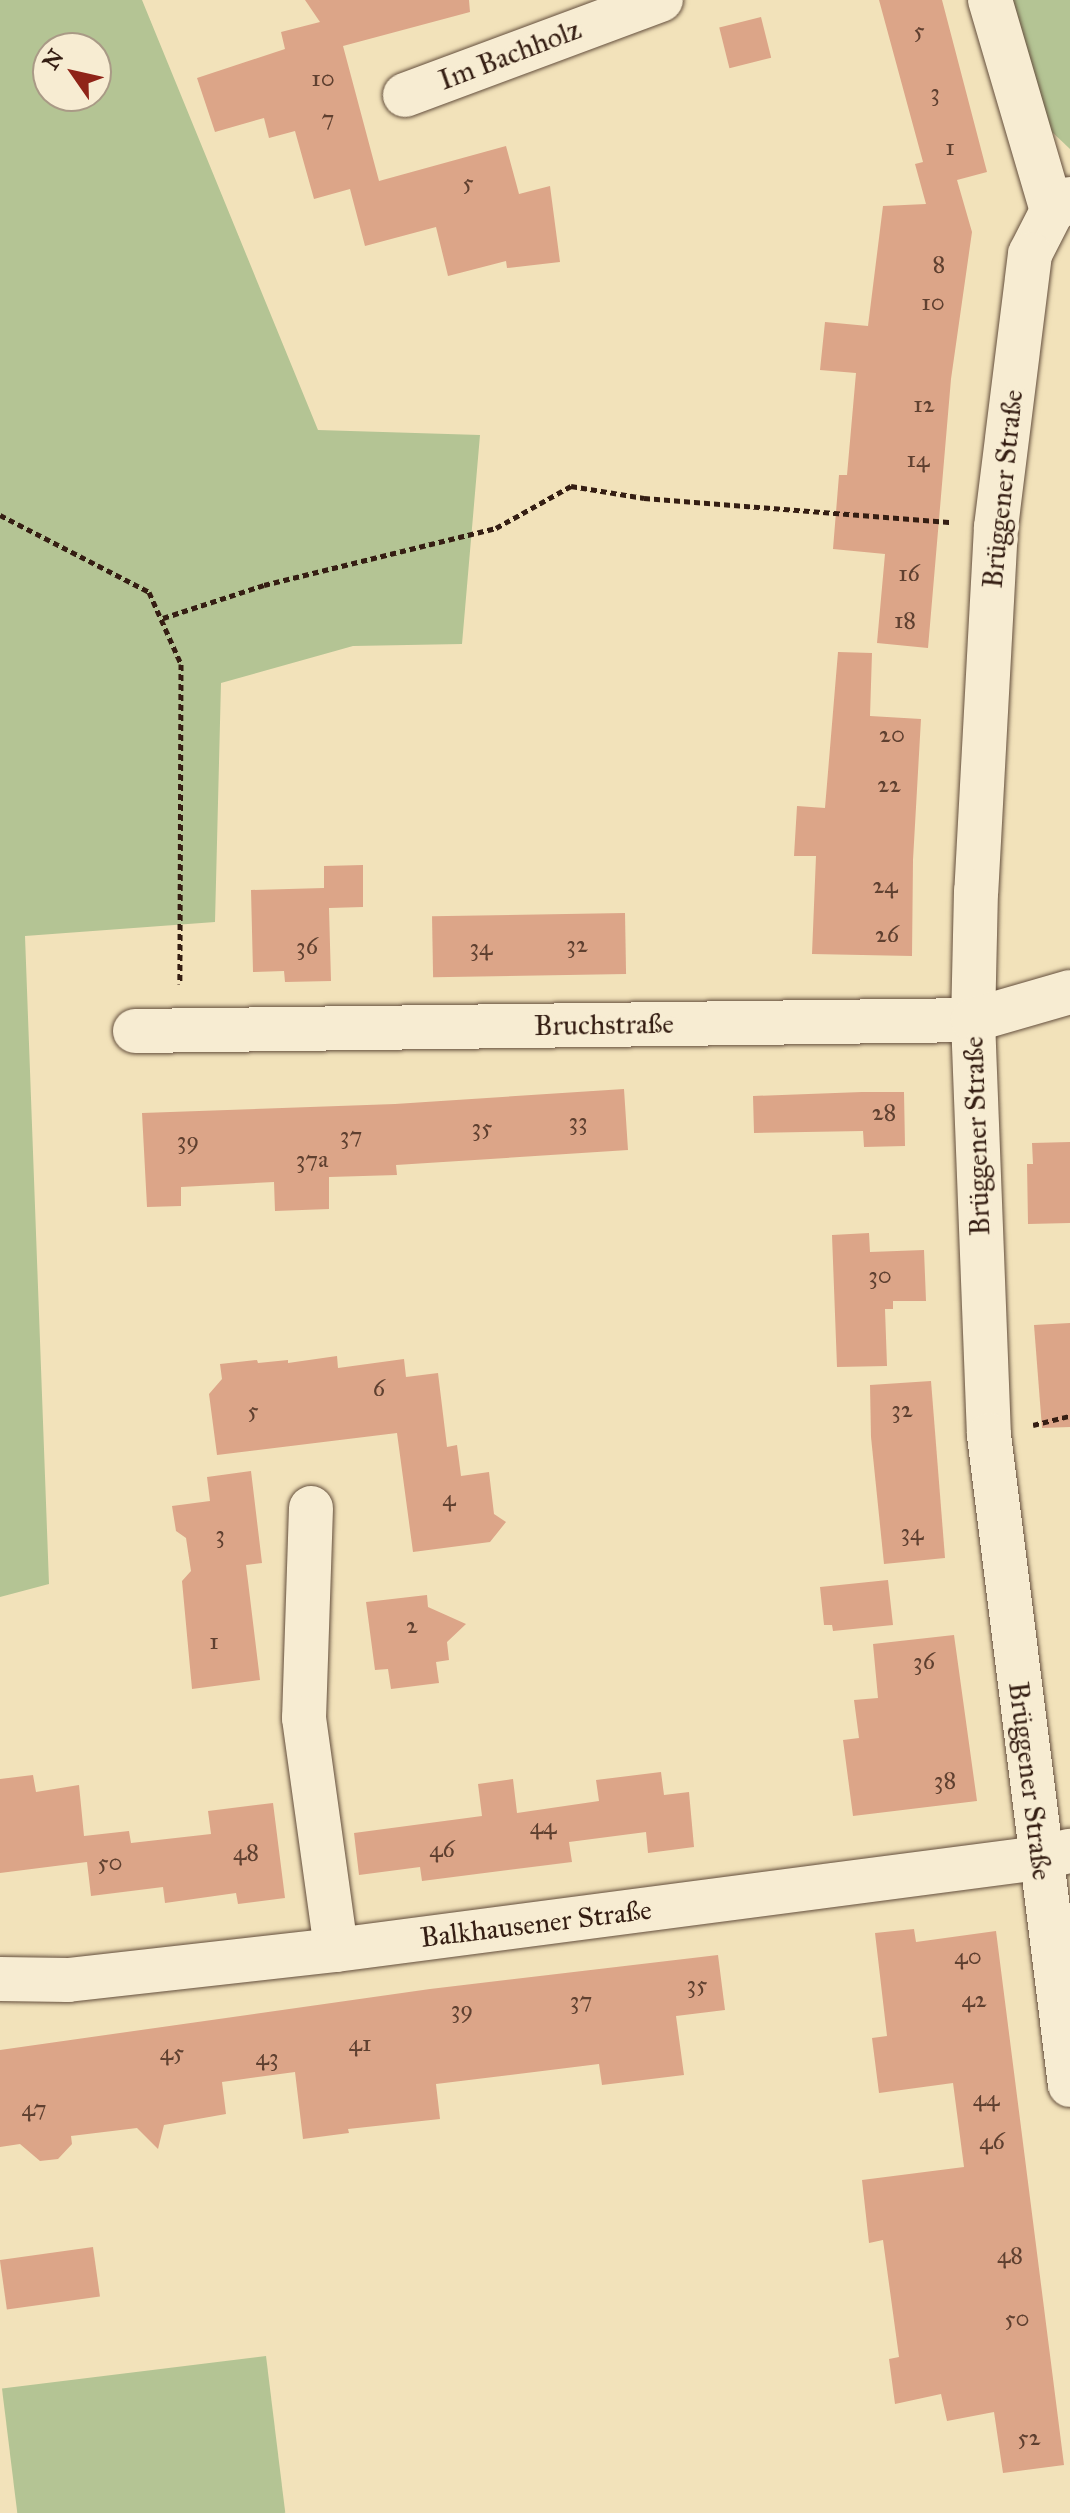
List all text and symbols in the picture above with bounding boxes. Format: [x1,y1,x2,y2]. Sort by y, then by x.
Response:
street label: Im Bachholz [434,13,586,97]
house number: 5 [913,17,925,45]
north arrow [32,32,112,112]
text: N [37,44,70,75]
house number: 10 [311,65,335,93]
house number: 3 [930,79,940,107]
house number: 7 [322,105,334,133]
house number: 1 [945,134,955,162]
house number: 5 [462,169,474,197]
house number: 8 [933,251,945,279]
house number: 10 [921,289,945,317]
street label: Brüggener Straße [976,388,1030,590]
house number: 12 [913,391,935,419]
house number: 14 [907,446,929,474]
house number: 16 [898,560,920,588]
house number: 18 [894,607,916,635]
house number: 20 [879,721,905,749]
house number: 22 [877,771,901,799]
house number: 24 [872,872,898,900]
house number: 26 [875,921,899,949]
house number: 32 [566,931,588,959]
house number: 36 [296,933,318,961]
house number: 34 [470,934,492,962]
street label: Bruchstraße [534,1007,674,1043]
street label: Brüggener Straße [957,1036,997,1236]
house number: 28 [872,1099,896,1127]
house number: 33 [568,1108,588,1136]
house number: 35 [472,1114,492,1142]
house number: 37 [340,1122,362,1150]
house number: 39 [177,1127,199,1155]
house number: 37a [296,1146,328,1174]
house number: 30 [868,1262,892,1290]
house number: 6 [373,1375,385,1403]
house number: 32 [891,1396,913,1424]
house number: 5 [247,1397,259,1425]
house number: 4 [442,1485,456,1513]
house number: 34 [901,1519,923,1547]
house number: 3 [215,1521,225,1549]
house number: 2 [406,1612,418,1640]
house number: 1 [209,1628,219,1656]
house number: 36 [913,1648,935,1676]
street label: Brüggener Straße [1001,1680,1059,1882]
house number: 38 [934,1767,956,1795]
house number: 44 [530,1813,556,1841]
house number: 46 [429,1836,455,1864]
house number: 48 [233,1839,259,1867]
house number: 50 [97,1849,123,1877]
street label: Balkhausener Straße [418,1893,654,1955]
house number: 40 [954,1943,982,1971]
house number: 35 [687,1971,707,1999]
house number: 42 [961,1986,987,2014]
house number: 37 [570,1987,592,2015]
house number: 39 [451,1996,473,2024]
house number: 41 [349,2030,371,2058]
house number: 45 [160,2039,184,2067]
house number: 43 [256,2044,278,2072]
house number: 44 [973,2085,999,2113]
house number: 47 [21,2095,47,2123]
house number: 46 [979,2128,1005,2156]
house number: 48 [997,2242,1023,2270]
house number: 50 [1004,2305,1030,2333]
house number: 52 [1018,2424,1040,2452]

